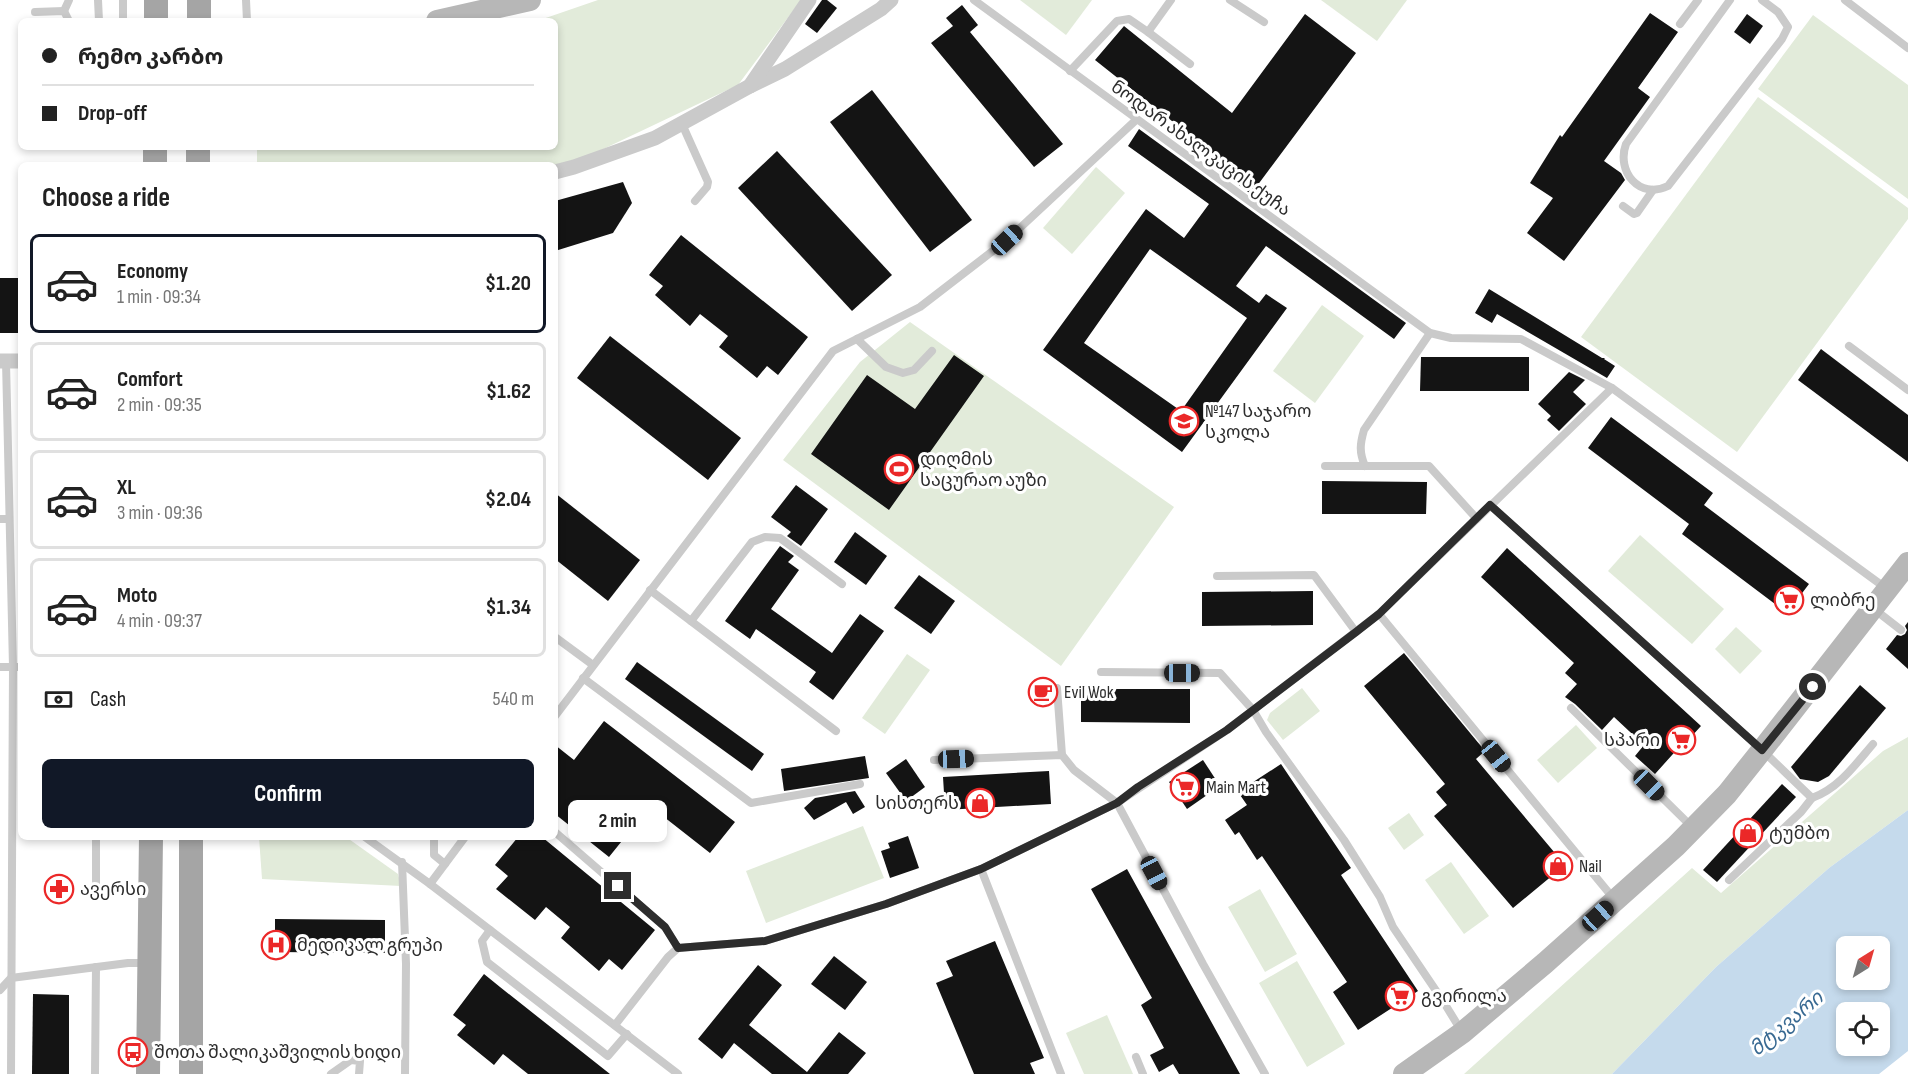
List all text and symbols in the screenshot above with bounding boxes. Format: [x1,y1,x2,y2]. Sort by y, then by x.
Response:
text: რემო კარბო [78,44,223,71]
street label: ნოდარ ახალკაცის ქუჩა [1107,76,1295,221]
text: Drop-off [78,100,147,127]
text: Choose a ride [42,182,170,214]
car [988,221,1026,259]
icon: car [45,257,99,311]
text: Economy [117,258,188,285]
text: $1.20 [485,270,531,297]
text: 1 min · 09:34 [117,285,201,309]
icon: car [45,365,99,419]
text: Comfort [117,366,183,393]
text: $1.62 [486,378,531,405]
text: 2 min · 09:35 [117,393,202,417]
place label: №147 საჯარო სკოლა [1205,401,1312,443]
school or university icon: №147 საჯარო სკოლა [1168,405,1200,437]
place label: დიღმის საცურაო აუზი [920,449,1047,491]
sports icon: დიღმის საცურაო აუზი [883,453,915,485]
icon: car [45,473,99,527]
text: XL [117,474,136,501]
text: $2.04 [485,486,531,513]
text: 3 min · 09:36 [117,501,203,525]
icon: car [45,581,99,635]
text: Moto [117,582,157,609]
supermarket icon: ლიბრე [1773,584,1805,616]
place label: ლიბრე [1810,590,1876,611]
text: $1.34 [485,594,531,621]
text: 4 min · 09:37 [117,609,202,633]
car [1164,664,1200,682]
route start [1799,673,1826,700]
cafe icon: Evil Wok [1027,676,1059,708]
place label: Evil Wok [1064,682,1114,703]
icon: cash [42,683,75,716]
text: Cash [90,686,126,713]
text: 540 m [493,687,534,711]
supermarket icon: სპარი [1665,724,1697,756]
place label: სპარი [1604,730,1660,751]
car [1478,736,1514,776]
car [938,749,974,769]
button: Confirm [42,759,534,828]
car [1630,766,1668,804]
supermarket icon: Main Mart [1169,771,1201,803]
place label: Main Mart [1206,777,1267,798]
shop icon: სისთერს [964,787,996,819]
place label: სისთერს [875,793,959,814]
callout: 2 min [568,799,668,841]
text: 2 min [598,809,637,833]
shop icon: ტუმბო [1732,817,1764,849]
place label: ტუმბო [1769,823,1830,844]
shop icon: Nail [1542,850,1574,882]
car [1138,853,1170,893]
place label: Nail [1579,856,1602,877]
route end [604,872,631,899]
pharmacy icon: ავერსი [43,873,75,905]
place label: ავერსი [80,879,146,900]
car [1579,897,1617,935]
hospital icon: მედიკალ გრუპი [260,929,292,961]
place label: მედიკალ გრუპი [297,935,443,956]
north arrow [1836,936,1890,990]
map controls [1836,936,1890,1056]
supermarket icon: გვირილა [1384,980,1416,1012]
water label: მტკვარი [1745,985,1829,1061]
place label: გვირილა [1421,986,1507,1007]
button: locate [1836,1002,1890,1056]
bus stop icon: შოთა შალიკაშვილის ხიდი [117,1036,149,1068]
place label: შოთა შალიკაშვილის ხიდი [154,1042,401,1063]

